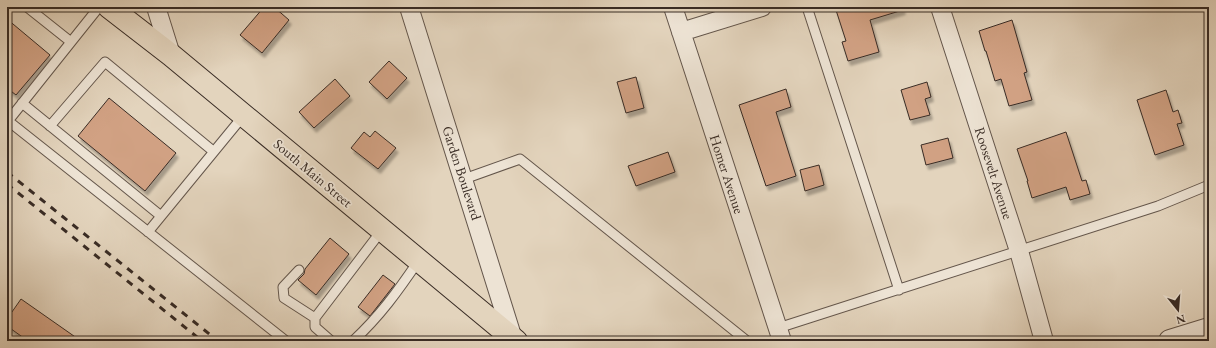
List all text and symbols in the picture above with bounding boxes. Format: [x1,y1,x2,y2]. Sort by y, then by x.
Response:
street label: Garden Boulevard [438,124,486,223]
street label: Roosevelt Avenue [971,125,1018,222]
street label: Homer Avenue [706,132,748,216]
street label: South Main Street [270,135,357,212]
north arrow [1158,290,1198,330]
text: N [1175,312,1187,328]

